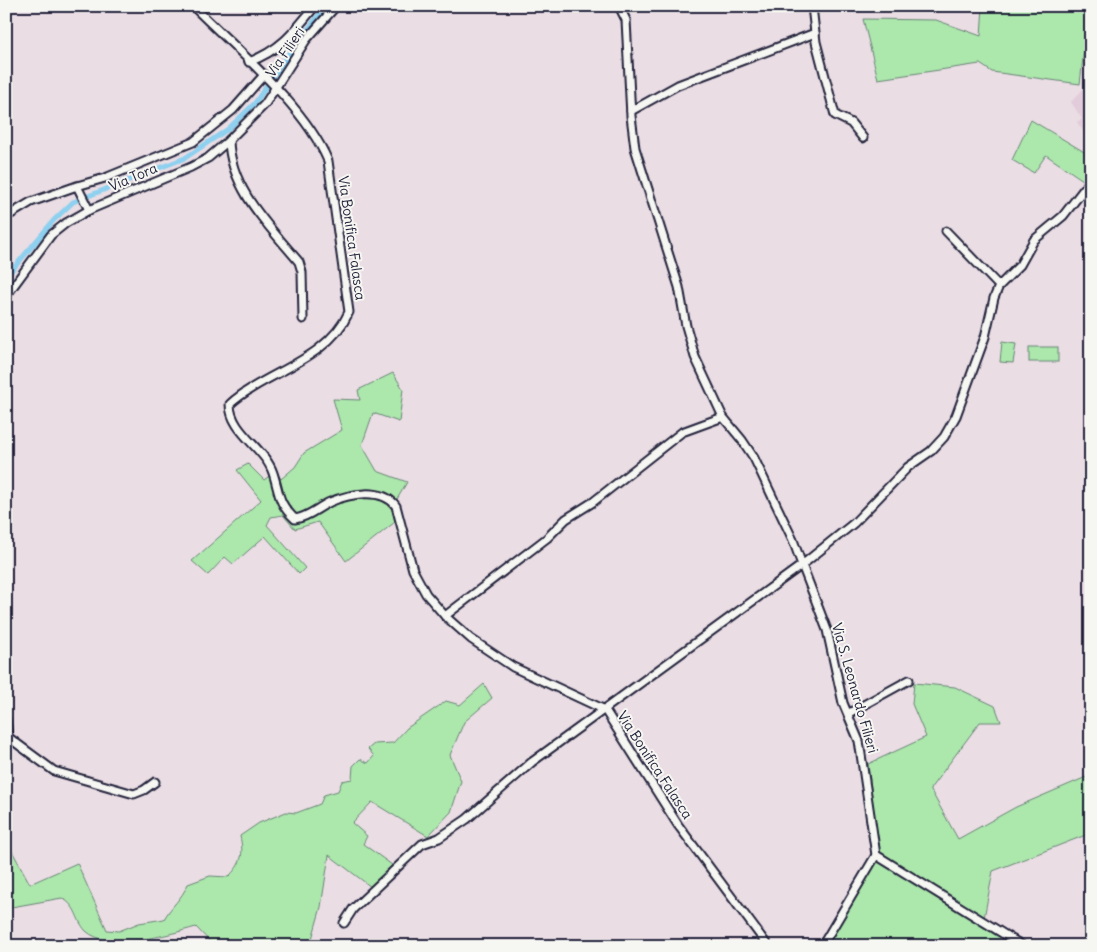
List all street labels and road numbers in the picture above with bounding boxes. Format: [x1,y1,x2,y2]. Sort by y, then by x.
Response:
street label: Via Filieri [262,23,308,81]
street label: Via Tora [106,159,160,195]
street label: Via Bonifica Falasca [334,175,370,301]
street label: Via S. Leonardo Filieri [828,621,882,755]
street label: Via Bonifica Falasca [613,708,697,822]

